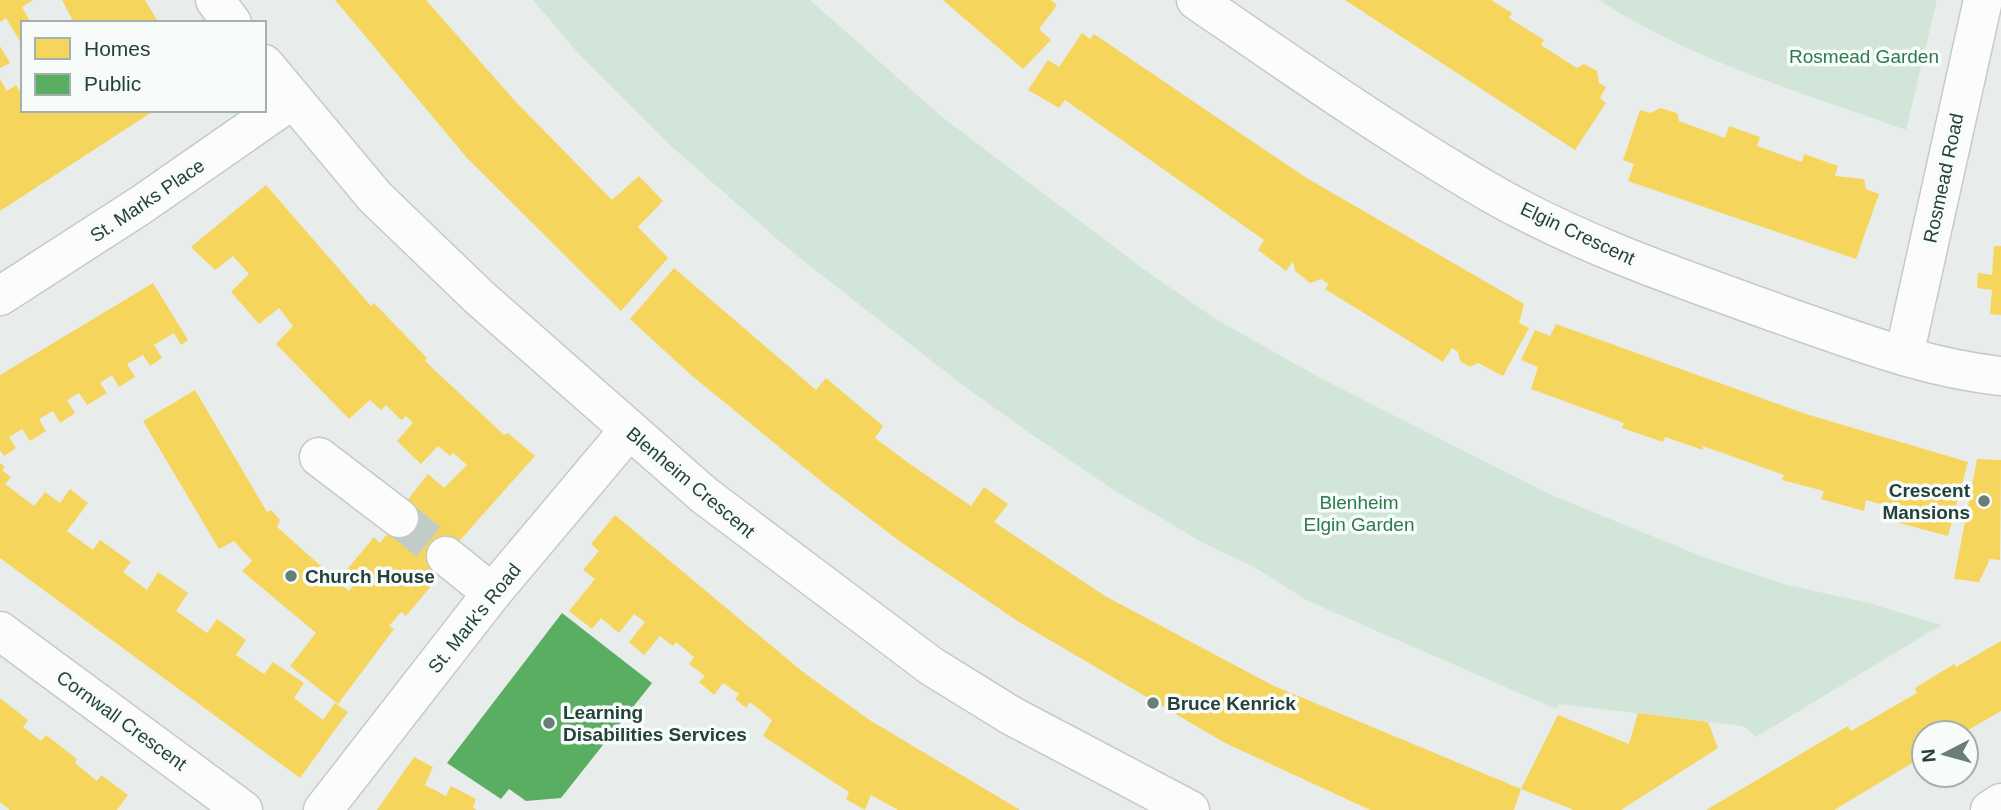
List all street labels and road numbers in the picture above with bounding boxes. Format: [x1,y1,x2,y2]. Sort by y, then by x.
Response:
street label: Rosmead Road [1919,111,1967,245]
street label: St. Marks Place [86,155,208,246]
street label: Elgin Crescent [1517,198,1639,269]
street label: Blenheim Crescent [622,423,759,542]
street label: St. Mark's Road [424,559,525,677]
street label: Cornwall Crescent [53,666,191,775]

